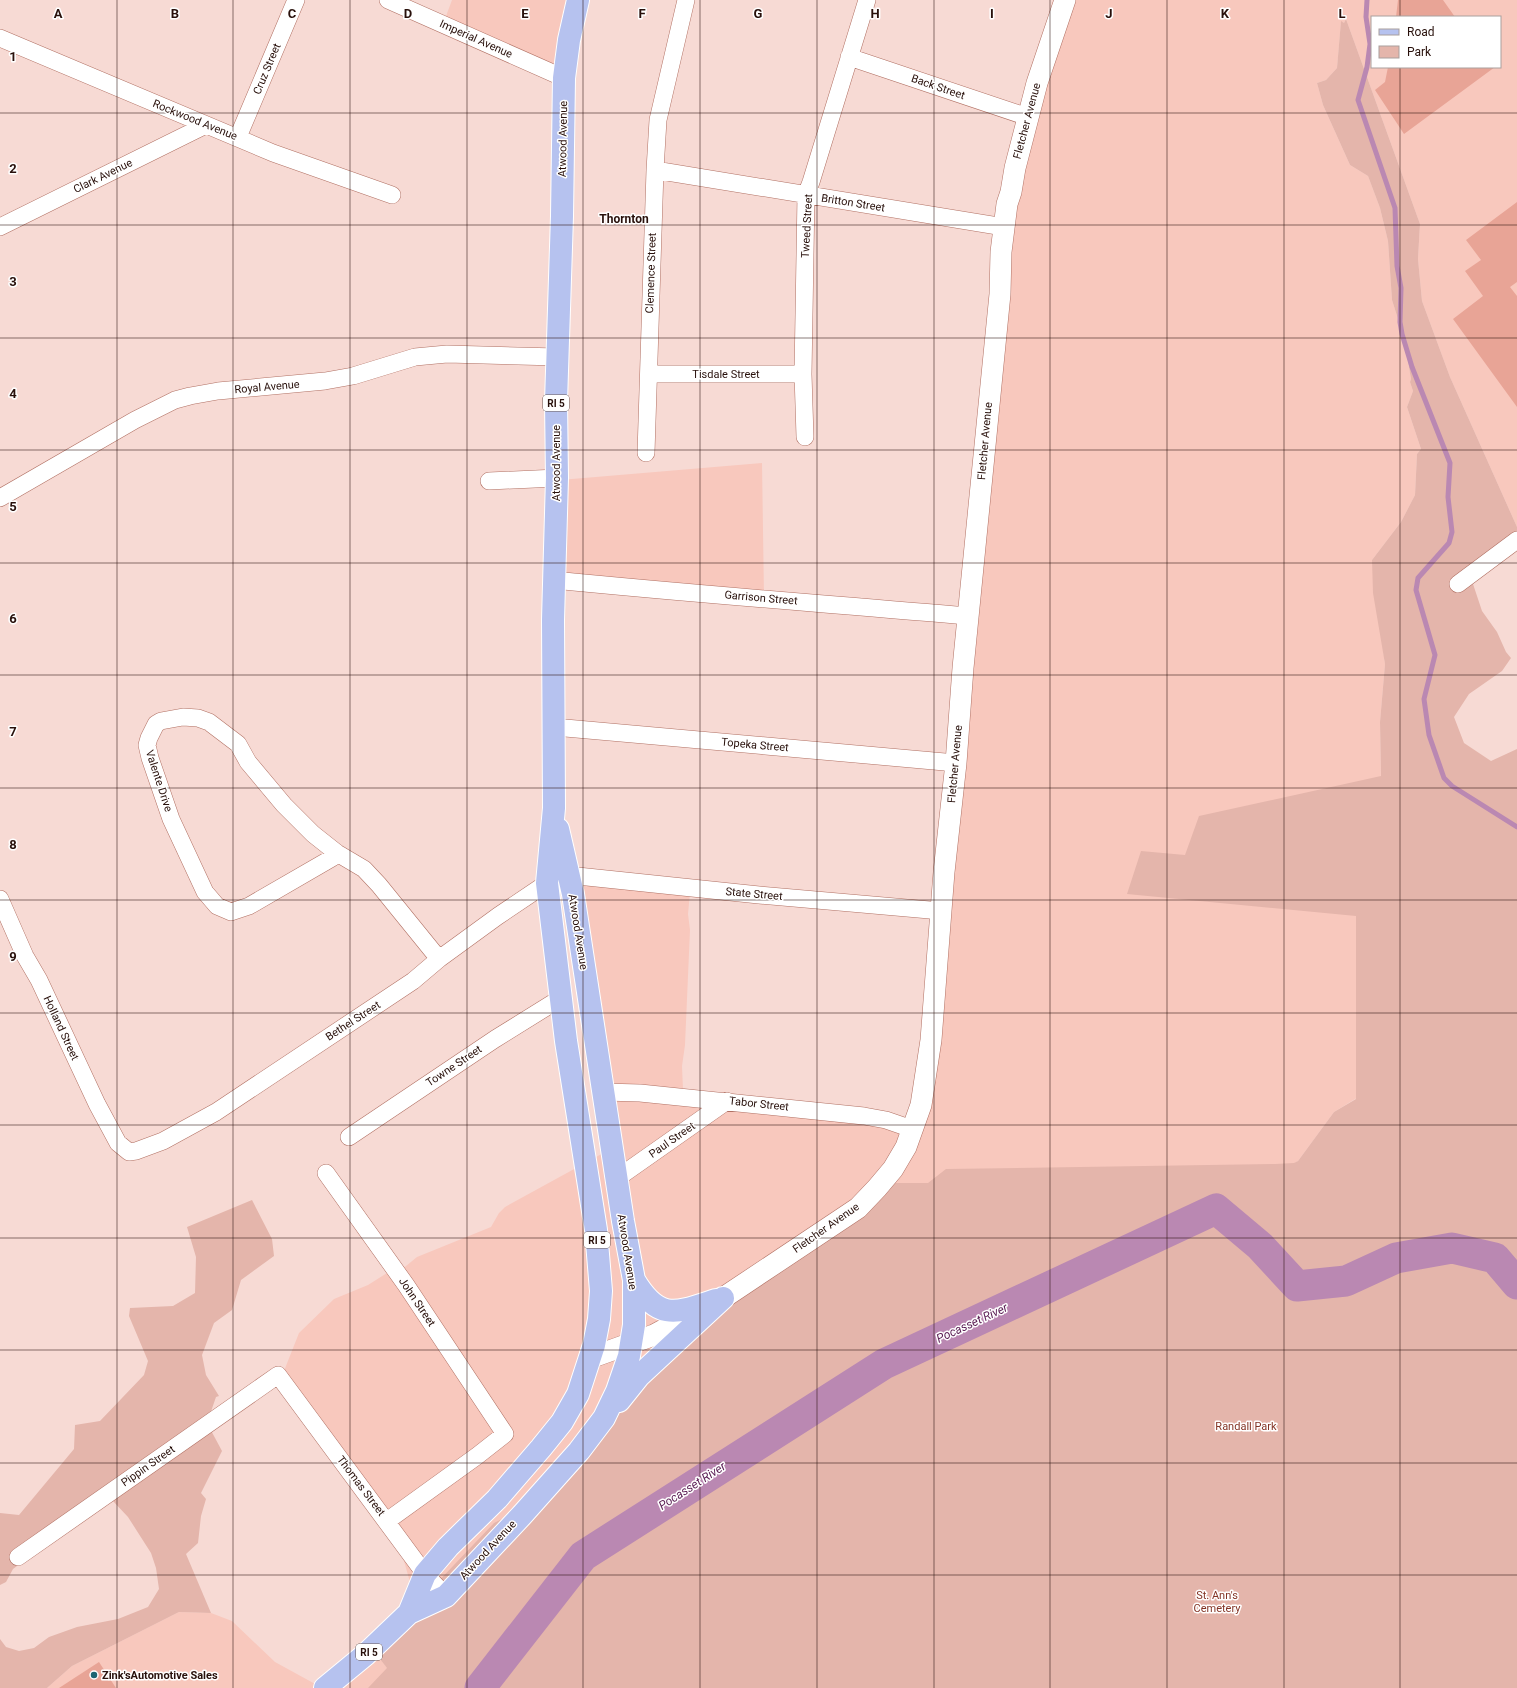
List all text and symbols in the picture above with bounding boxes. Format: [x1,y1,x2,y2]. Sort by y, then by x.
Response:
text: A [54,6,63,21]
text: B [171,6,179,21]
text: C [288,6,297,21]
text: D [404,6,412,21]
text: E [521,6,529,21]
text: F [638,6,646,21]
text: G [754,6,763,21]
text: H [870,6,880,21]
text: I [990,6,994,21]
text: J [1105,6,1113,21]
text: K [1221,6,1230,21]
text: L [1338,6,1346,21]
legend [1371,16,1501,68]
street label: Imperial Avenue [438,17,515,61]
text: Road [1407,25,1435,39]
street label: Cruz Street [250,41,284,96]
text: Park [1407,45,1432,59]
text: 1 [9,49,17,64]
street label: Back Street [909,72,967,102]
street label: Fletcher Avenue [1011,81,1043,160]
street label: Rockwood Avenue [151,97,239,143]
street label: Atwood Avenue [556,101,570,177]
street label: Clark Avenue [71,156,135,196]
text: 2 [9,161,17,176]
street label: Britton Street [820,192,886,215]
street label: Tweed Street [799,193,815,258]
district label: Thornton [599,212,649,226]
street label: Clemence Street [643,232,659,313]
text: 3 [9,274,17,289]
street label: Tisdale Street [692,368,760,381]
street label: Royal Avenue [234,378,300,396]
text: 4 [9,386,17,401]
road number: RI 5 [543,395,569,411]
street label: Fletcher Avenue [975,401,995,481]
street label: Atwood Avenue [550,425,563,501]
text: 5 [9,499,17,514]
street label: Garrison Street [724,588,799,608]
text: 6 [9,611,17,626]
text: 7 [9,724,17,739]
street label: Fletcher Avenue [945,724,965,804]
street label: Topeka Street [721,736,790,754]
street label: Valente Drive [143,748,175,814]
text: 8 [9,837,17,852]
street label: State Street [725,885,784,903]
street label: Atwood Avenue [566,893,590,971]
text: 9 [9,949,17,964]
street label: Holland Street [40,994,82,1063]
street label: Bethel Street [323,998,383,1044]
street label: Towne Street [424,1042,485,1089]
street label: Tabor Street [729,1094,790,1114]
street label: Paul Street [646,1119,698,1161]
street label: Fletcher Avenue [790,1200,862,1256]
street label: Atwood Avenue [615,1213,639,1291]
road number: RI 5 [584,1232,610,1248]
street label: John Street [396,1275,438,1329]
water label: Pocasset River [934,1300,1011,1346]
park label: Randall Park [1215,1420,1277,1433]
street label: Pippin Street [119,1443,178,1489]
street label: Thomas Street [334,1453,388,1519]
water label: Pocasset River [656,1459,729,1513]
street label: Atwood Avenue [457,1518,519,1582]
park label: St. Ann's Cemetery [1194,1589,1241,1615]
road number: RI 5 [356,1644,382,1660]
place label: Zink'sAutomotive Sales [102,1669,218,1682]
marker: Zink'sAutomotive Sales [89,1670,99,1680]

